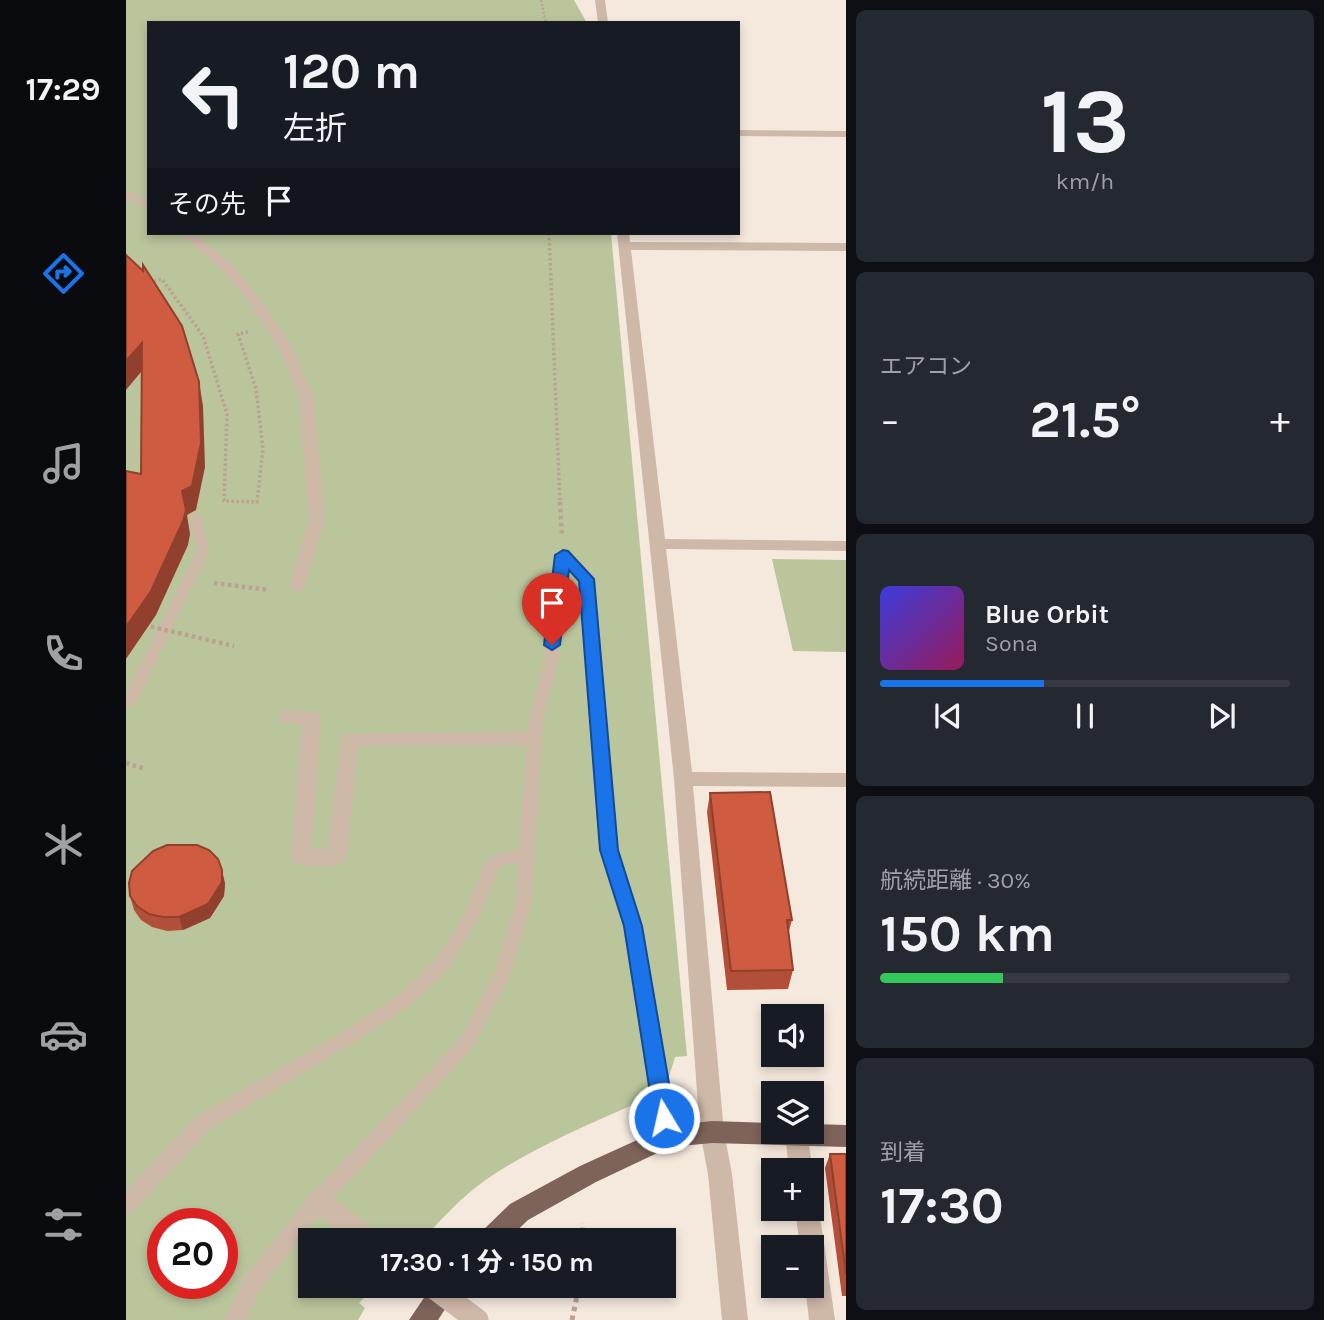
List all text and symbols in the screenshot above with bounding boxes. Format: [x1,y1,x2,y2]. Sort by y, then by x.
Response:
text: 120 m [283,43,420,100]
icon: left [168,49,259,140]
text: 13 [1040,69,1130,175]
text: 17:29 [26,71,100,108]
text: 左折 [283,110,347,147]
text: km/h [1056,168,1114,195]
icon: arrive [260,182,298,220]
text: その先 [168,189,246,220]
icon: directions [39,249,88,298]
text: エアコン [880,353,972,380]
text: 21.5° [1029,389,1141,450]
text: − [880,398,900,443]
text: + [1270,398,1290,443]
icon: music [39,439,88,488]
pin [522,573,582,645]
icon: arrive [533,584,571,622]
text: Blue Orbit [985,599,1109,630]
icon: phone [39,629,88,678]
text: Sona [985,630,1038,657]
icon: previous [929,697,967,735]
icon: pause [1066,697,1104,735]
icon: next [1203,697,1241,735]
icon: climate [39,820,88,869]
text: 航続距離 · 30% [880,867,1031,894]
text: 150 km [880,903,1055,964]
map controls [761,1004,824,1298]
button: sound [761,1004,824,1067]
icon: car [39,1010,88,1059]
position arrow [627,1081,701,1155]
button: layers [761,1081,824,1144]
text: 到着 [880,1139,926,1166]
button: + [761,1158,824,1221]
text: 17:30 [880,1175,1004,1236]
icon: filters [39,1200,88,1249]
speed limit sign: 20 [147,1208,238,1299]
button: − [761,1235,824,1298]
text: 17:30 · 1 分 · 150 m [380,1247,594,1278]

